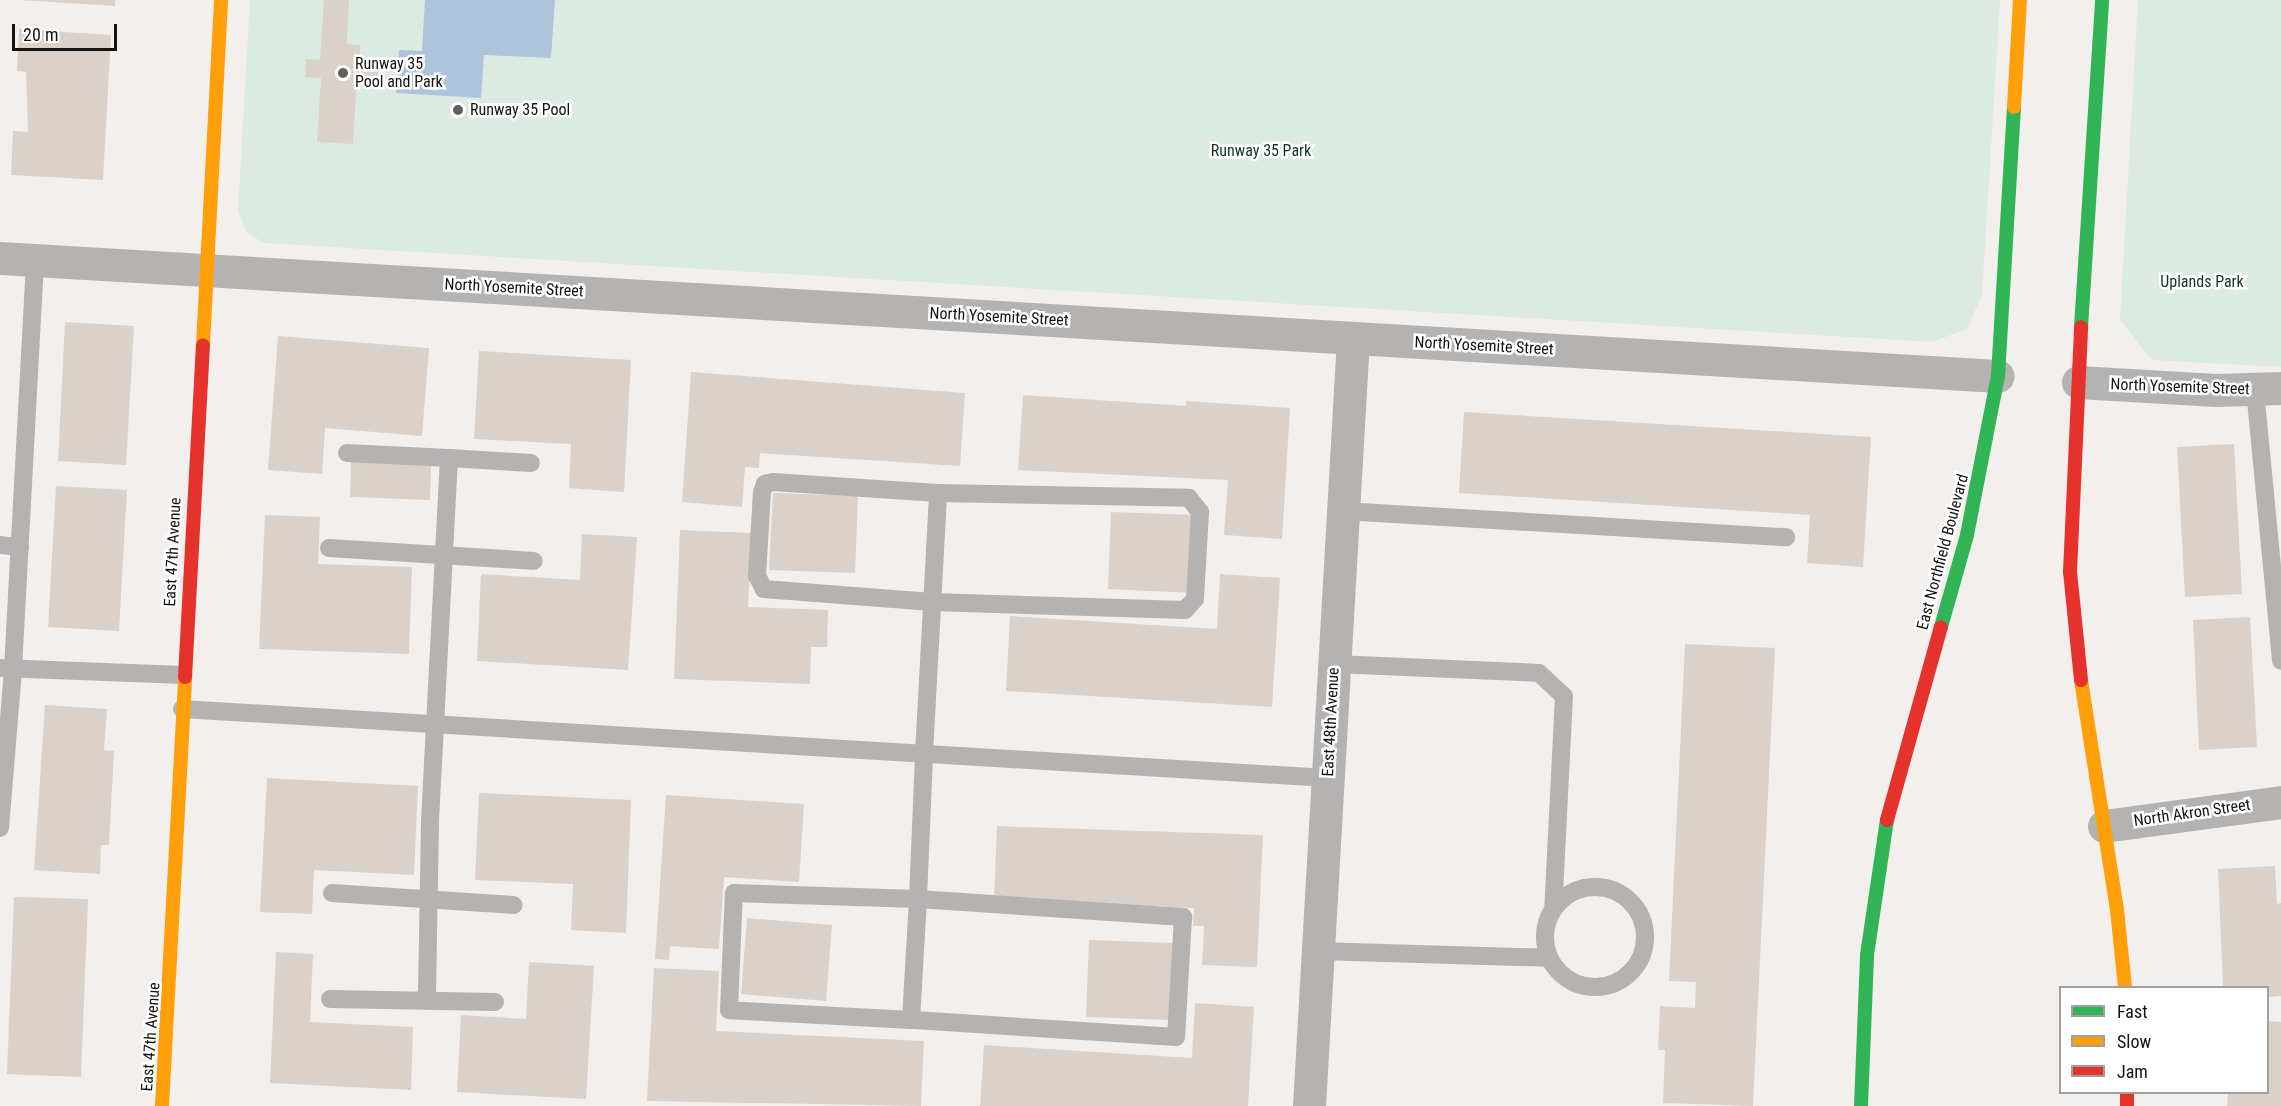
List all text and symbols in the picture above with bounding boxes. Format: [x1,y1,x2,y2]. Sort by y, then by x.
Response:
scale bar [15,12,120,50]
text: 20 m [23,24,58,45]
place label: Runway 35 Pool and Park [355,54,443,92]
marker: Runway 35 Pool and Park [336,66,350,80]
place label: Runway 35 Pool [470,100,570,120]
marker: Runway 35 Pool [451,103,465,117]
park label: Runway 35 Park [1211,141,1311,161]
park label: Uplands Park [2160,272,2244,292]
street label: North Yosemite Street [444,275,584,301]
street label: North Yosemite Street [929,304,1069,330]
street label: North Yosemite Street [1414,333,1554,359]
street label: North Yosemite Street [2110,375,2250,399]
street label: East Northfield Boulevard [1913,472,1973,632]
street label: East 47th Avenue [161,497,185,607]
street label: East 48th Avenue [1319,667,1343,777]
street label: North Akron Street [2133,795,2251,831]
street label: East 47th Avenue [138,982,164,1092]
legend [2059,986,2269,1094]
text: Fast [2117,1001,2148,1022]
text: Slow [2117,1031,2151,1052]
text: Jam [2117,1061,2148,1082]

